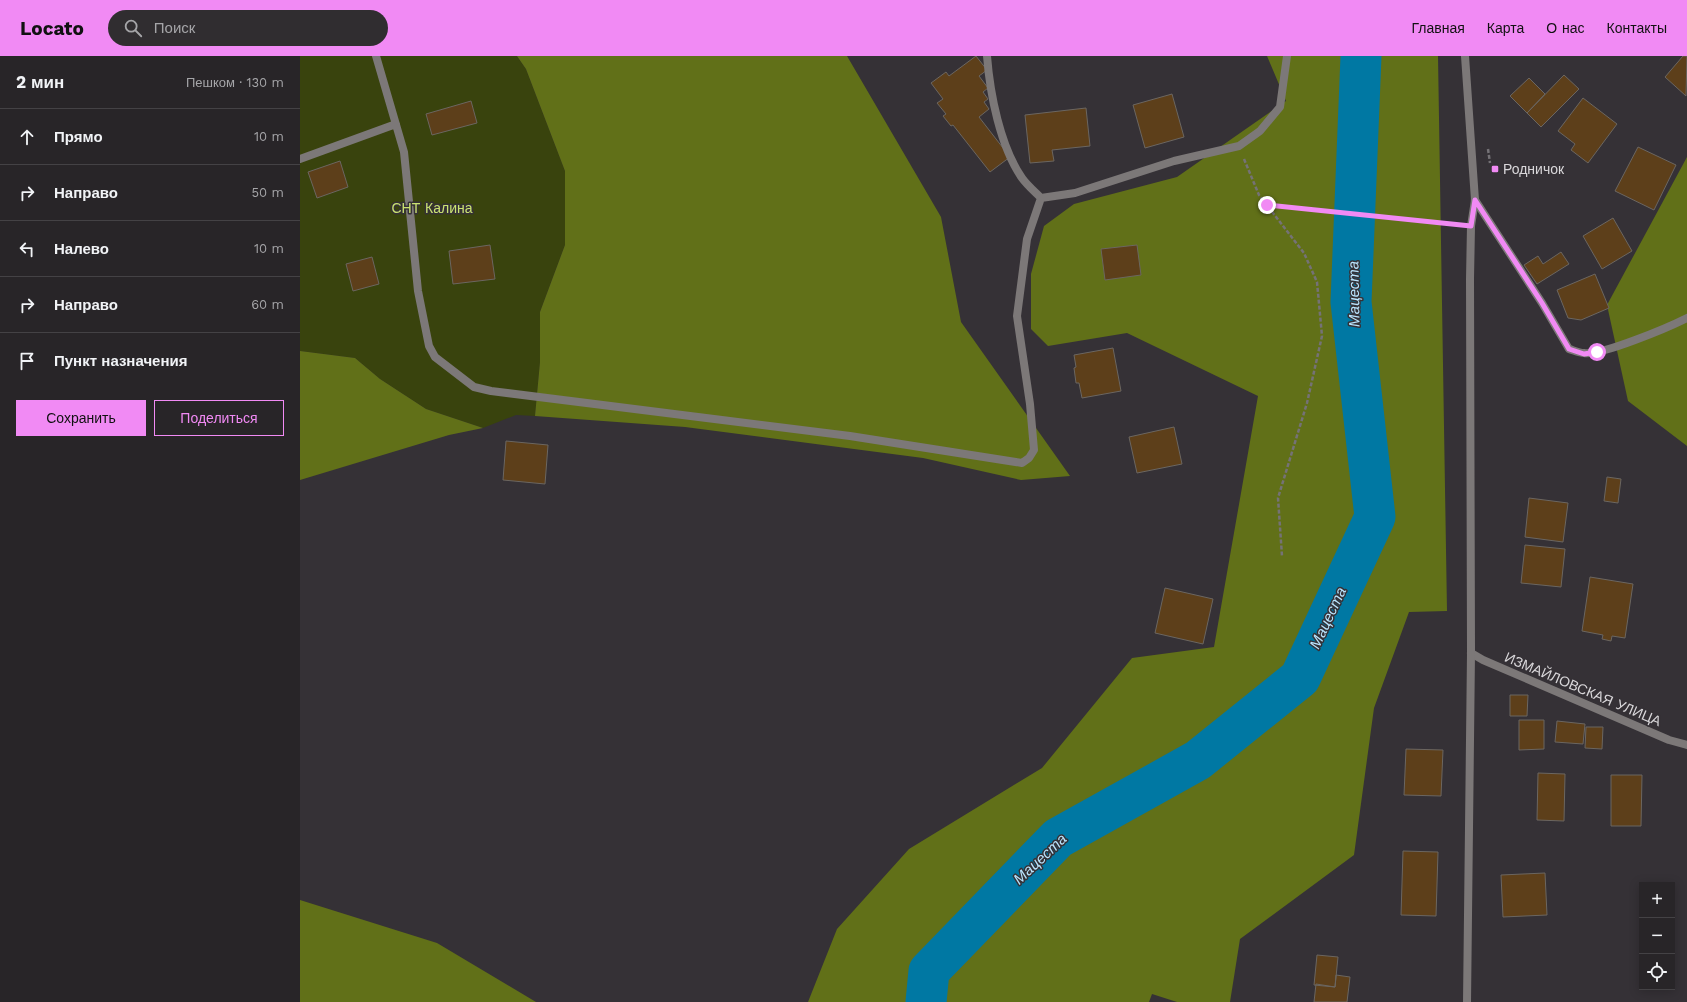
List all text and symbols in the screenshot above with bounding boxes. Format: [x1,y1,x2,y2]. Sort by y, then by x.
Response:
search box [108,10,388,46]
text: Locato [20,17,84,40]
icon: search [122,17,144,39]
text: Поиск [154,19,195,37]
text: Главная [1412,20,1465,36]
text: Карта [1487,20,1524,36]
text: О нас [1546,20,1585,36]
text: Контакты [1607,20,1667,36]
text: 2 мин [16,72,64,92]
text: Пешком · 130 m [186,75,284,90]
icon: ahead [16,126,38,148]
text: Прямо [54,128,103,146]
text: 10 m [254,129,284,144]
place label: Родничок [1503,161,1565,177]
marker: Родничок [1490,164,1500,174]
icon: right [16,182,38,204]
text: Направо [54,184,118,202]
text: 50 m [252,185,284,200]
route end [1258,196,1276,214]
park label: СНТ Калина [392,200,473,216]
icon: left [16,238,38,260]
text: Налево [54,240,109,258]
text: 10 m [254,241,284,256]
water label: Мацеста [1344,261,1364,327]
icon: right [16,294,38,316]
text: Направо [54,296,118,314]
text: 60 m [251,297,284,312]
route start [1588,343,1606,361]
icon: arrive [16,350,38,372]
text: Пункт назначения [54,352,187,370]
button: Сохранить [16,400,146,436]
button: Поделиться [154,400,284,436]
water label: Мацеста [1306,584,1350,652]
street label: ИЗМАЙЛОВСКАЯ УЛИЦА [1502,648,1665,730]
water label: Мацеста [1010,830,1070,888]
map controls [1639,882,1675,990]
button: + [1639,882,1675,918]
button: − [1639,918,1675,954]
button: locate [1639,954,1675,990]

